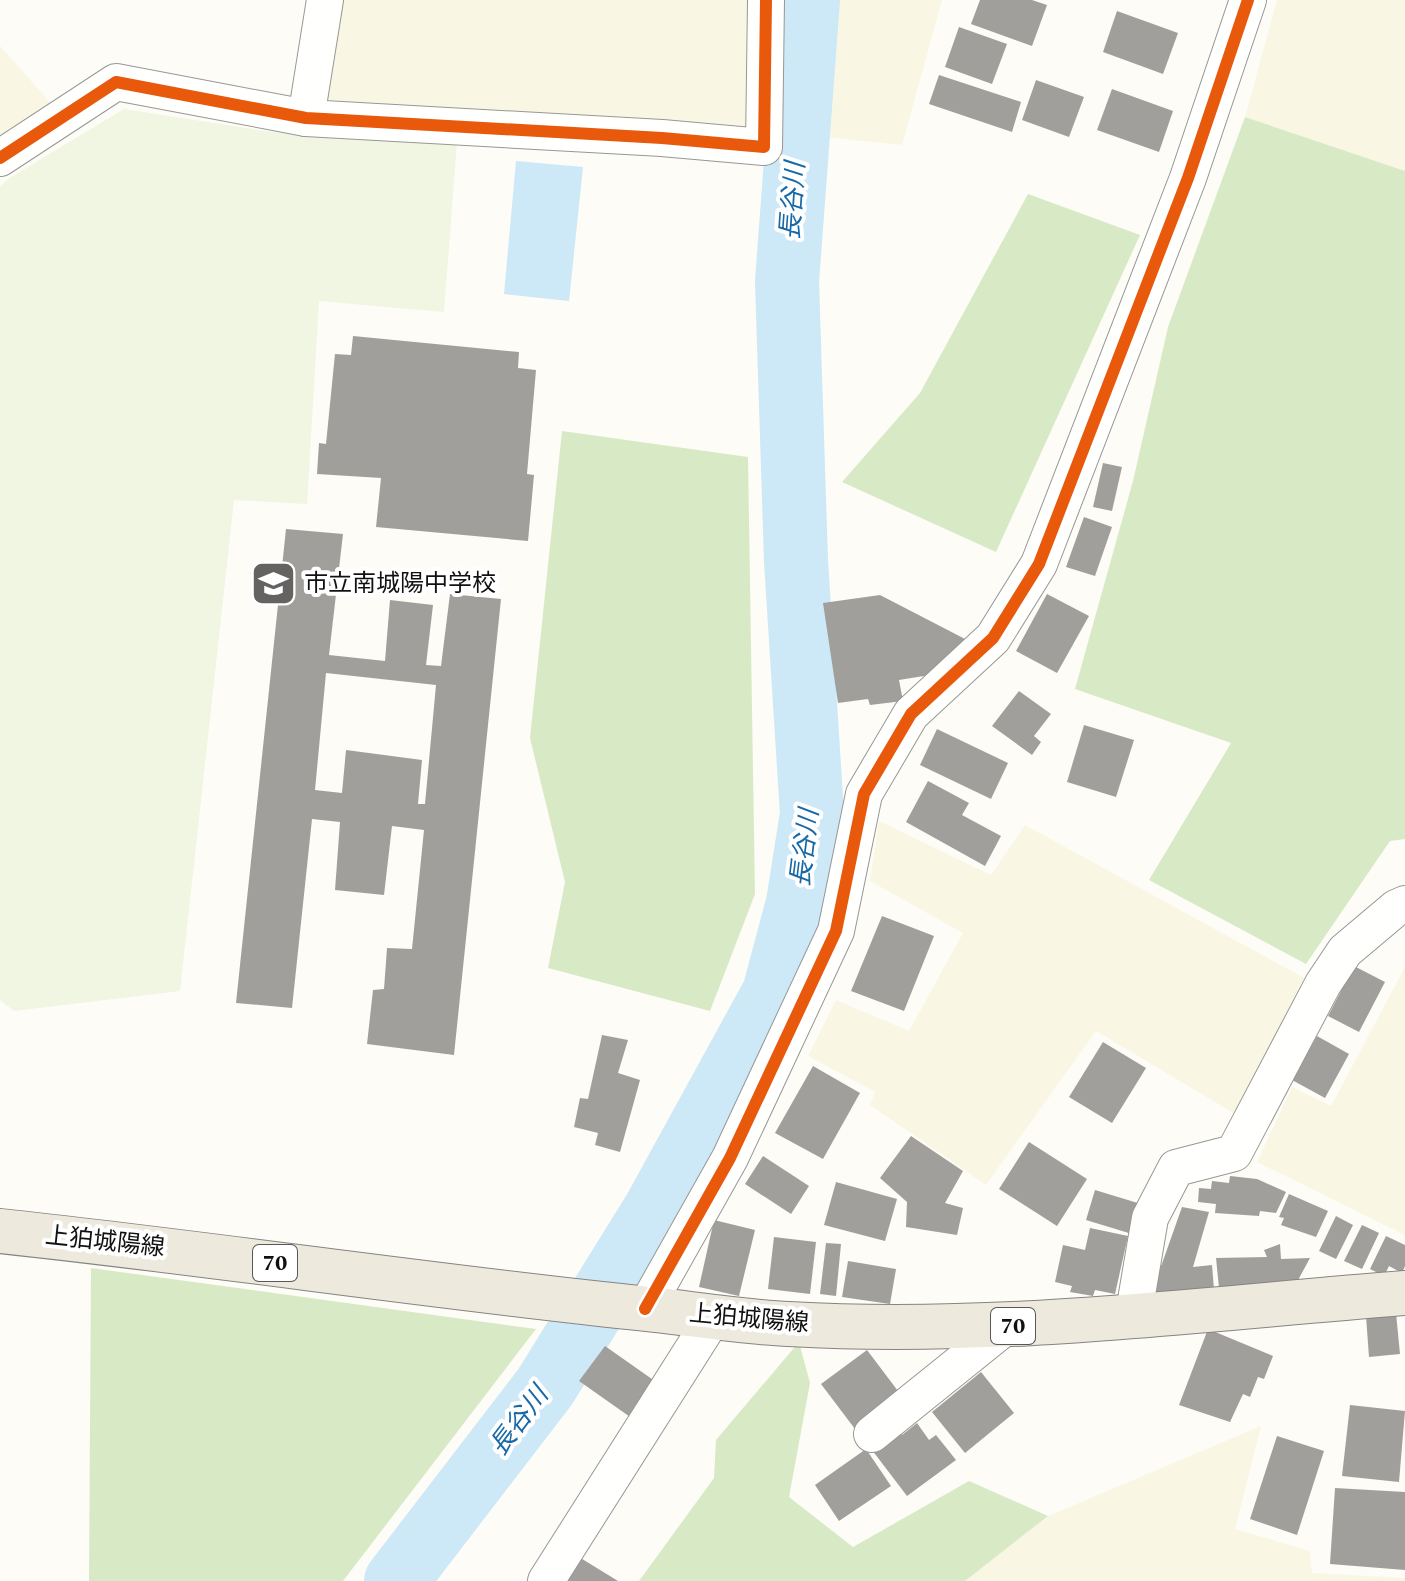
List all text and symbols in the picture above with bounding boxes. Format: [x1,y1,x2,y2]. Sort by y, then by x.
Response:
water label: 長谷川 [770,158,816,241]
school or university icon: 市立南城陽中学校 [249,560,297,608]
place label: 市立南城陽中学校 [304,566,496,602]
water label: 長谷川 [780,804,830,889]
street label: 上狛城陽線 [43,1218,167,1266]
road number: 70 [253,1245,297,1281]
street label: 上狛城陽線 [688,1296,810,1342]
road number: 70 [991,1308,1035,1344]
water label: 長谷川 [480,1375,560,1464]

